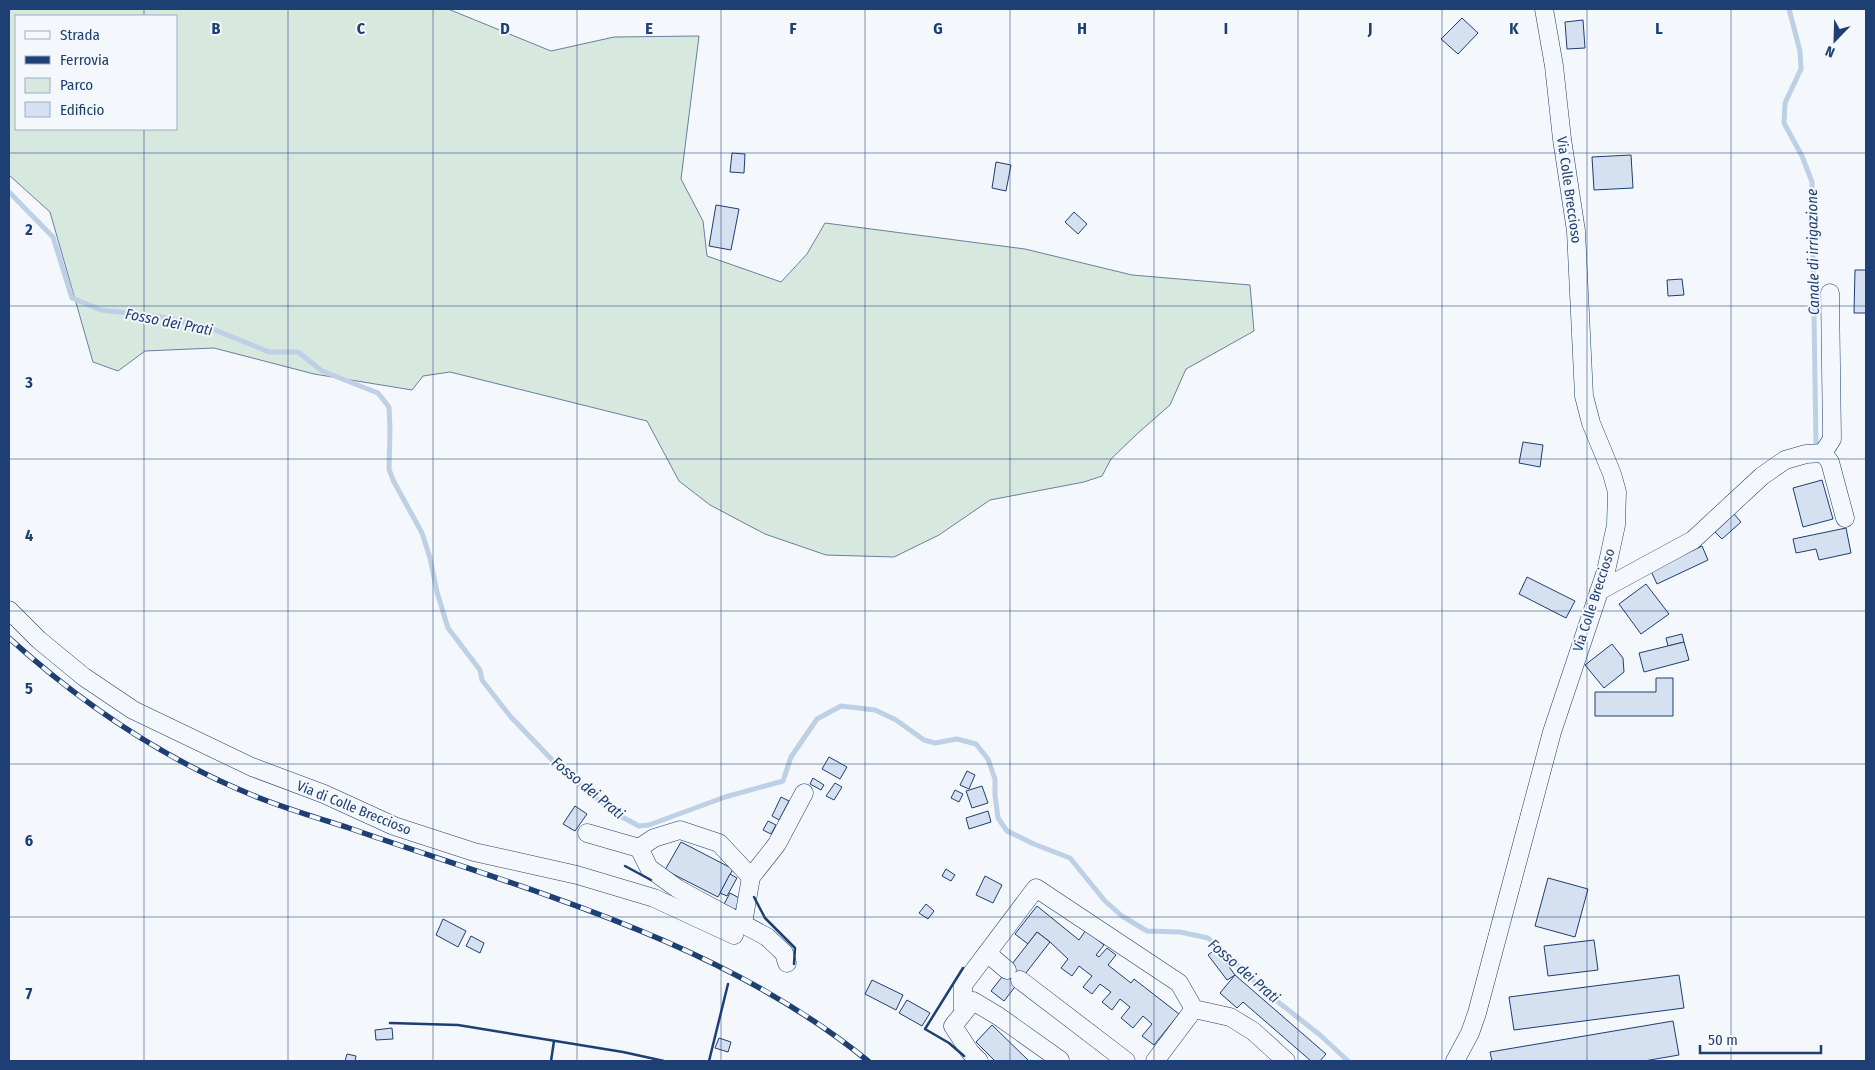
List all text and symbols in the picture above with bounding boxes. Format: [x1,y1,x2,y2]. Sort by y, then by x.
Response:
legend [15,15,178,130]
north arrow [1810,15,1860,65]
text: B [212,19,221,38]
text: C [357,19,366,38]
text: D [500,19,510,38]
text: E [645,19,653,38]
text: F [789,19,797,38]
text: G [933,19,943,38]
text: H [1077,19,1087,38]
text: I [1224,19,1228,38]
text: J [1367,19,1372,38]
text: K [1509,19,1519,38]
text: L [1655,19,1663,38]
text: Strada [60,26,100,44]
text: N [1823,42,1837,61]
text: Ferrovia [60,51,109,69]
text: Parco [60,76,93,94]
text: Edificio [60,101,105,119]
street label: Via Colle Breccioso [1553,136,1585,244]
water label: Canale di irrigazione [1803,189,1823,315]
text: 2 [24,220,33,239]
water label: Fosso dei Prati [124,305,214,339]
text: 3 [24,373,33,392]
text: 4 [25,526,33,545]
street label: Via Colle Breccioso [1569,546,1619,654]
text: 5 [25,679,33,698]
water label: Fosso dei Prati [548,753,628,823]
street label: Via di Colle Breccioso [294,777,414,839]
text: 6 [25,831,33,850]
water label: Fosso dei Prati [1205,935,1284,1007]
text: 7 [26,984,33,1003]
scale bar [1700,1022,1821,1054]
text: 50 m [1708,1031,1738,1049]

